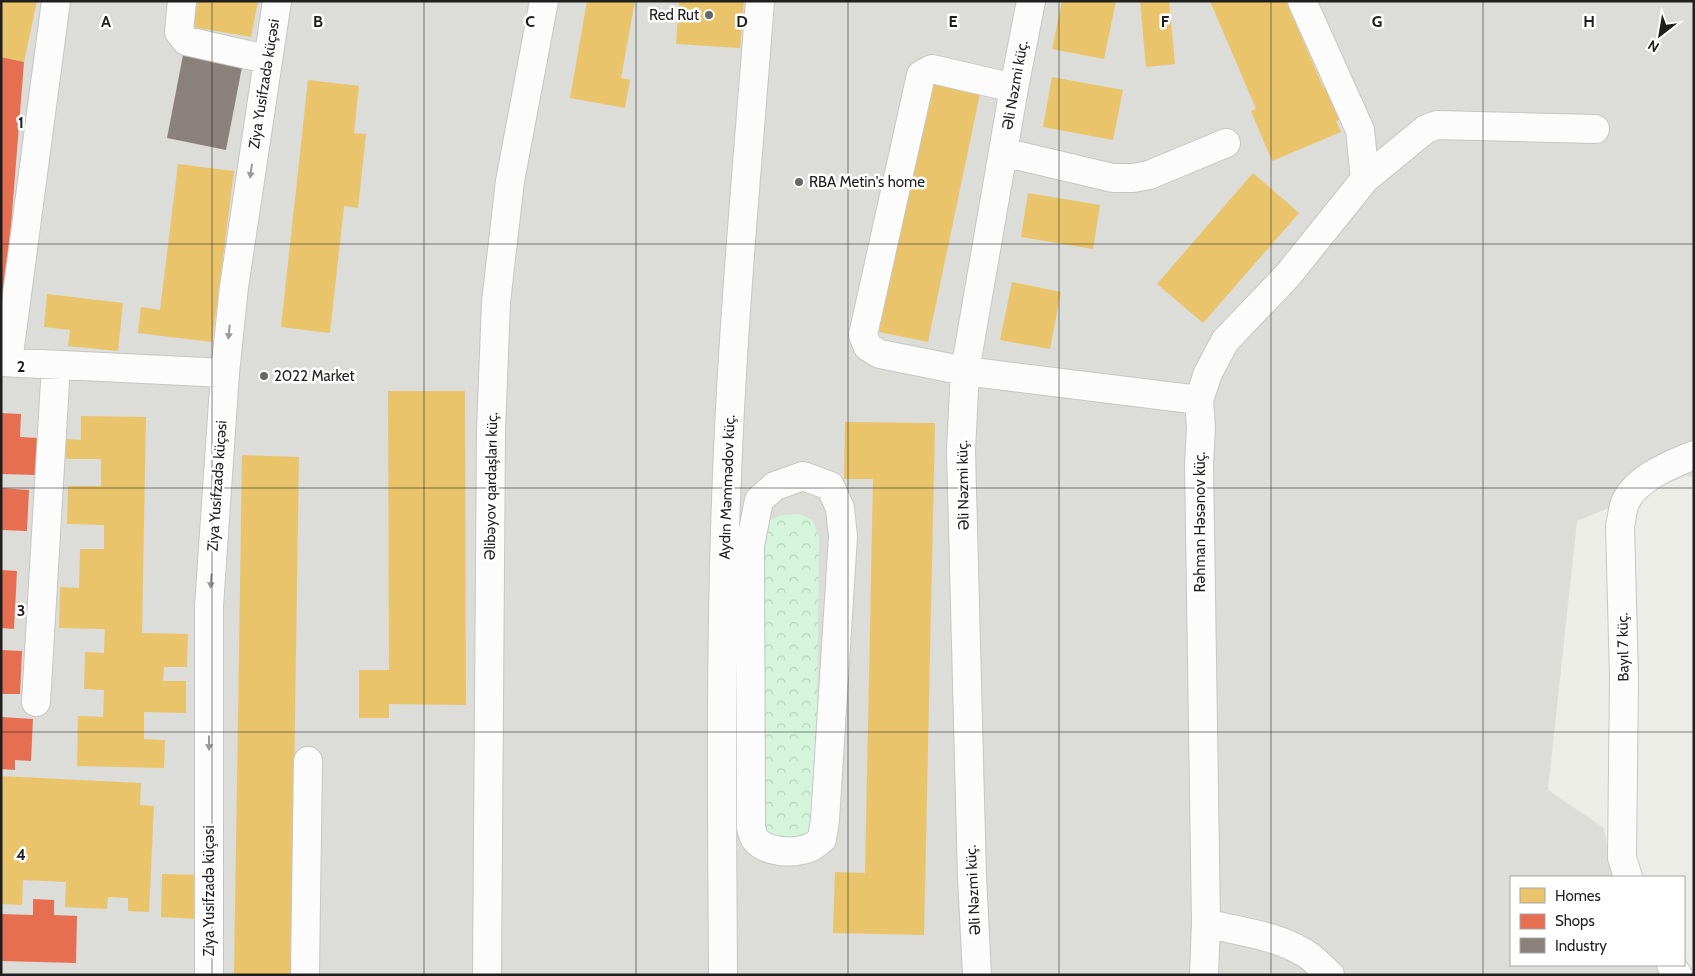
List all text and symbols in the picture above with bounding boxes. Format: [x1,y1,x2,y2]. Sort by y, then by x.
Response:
place label: Red Rut [649,6,699,24]
marker: Red Rut [703,9,715,21]
north arrow [1635,10,1685,60]
text: A [101,12,111,31]
text: B [313,12,323,31]
text: C [525,12,535,31]
text: D [736,12,748,31]
text: E [948,12,958,31]
text: F [1161,12,1170,31]
text: G [1372,12,1382,31]
text: H [1583,12,1595,31]
street label: Ziya Yusifzadə küçəsi [245,18,283,150]
text: N [1644,36,1662,56]
street label: Əli Nəzmi küç. [998,39,1032,131]
text: 1 [18,113,24,132]
one-way arrow [247,163,255,179]
place label: RBA Metin's home [809,173,925,191]
marker: RBA Metin's home [793,176,805,188]
one-way arrow [225,324,233,340]
text: 2 [17,357,25,376]
place label: 2022 Market [274,367,355,385]
marker: 2022 Market [258,370,270,382]
street label: Əlibəyov qardaşları küç. [481,412,501,560]
street label: Aydın Məmmədov küç. [715,414,739,560]
street label: Ziya Yusifzadə küçəsi [203,420,231,552]
street label: Əli Nəzmi küç. [953,440,973,530]
street label: Rəhman Həsənov küç. [1191,452,1209,592]
one-way arrow [207,573,215,589]
text: 3 [17,601,25,620]
street label: Bayıl 7 küç. [1613,612,1633,682]
one-way arrow [205,736,213,752]
street label: Ziya Yusifzadə küçəsi [200,825,218,957]
text: 4 [16,845,26,864]
street label: Əli Nəzmi küç. [962,845,984,935]
legend [1510,876,1685,966]
text: Homes [1555,887,1601,905]
text: Shops [1555,912,1595,930]
text: Industry [1555,937,1607,955]

